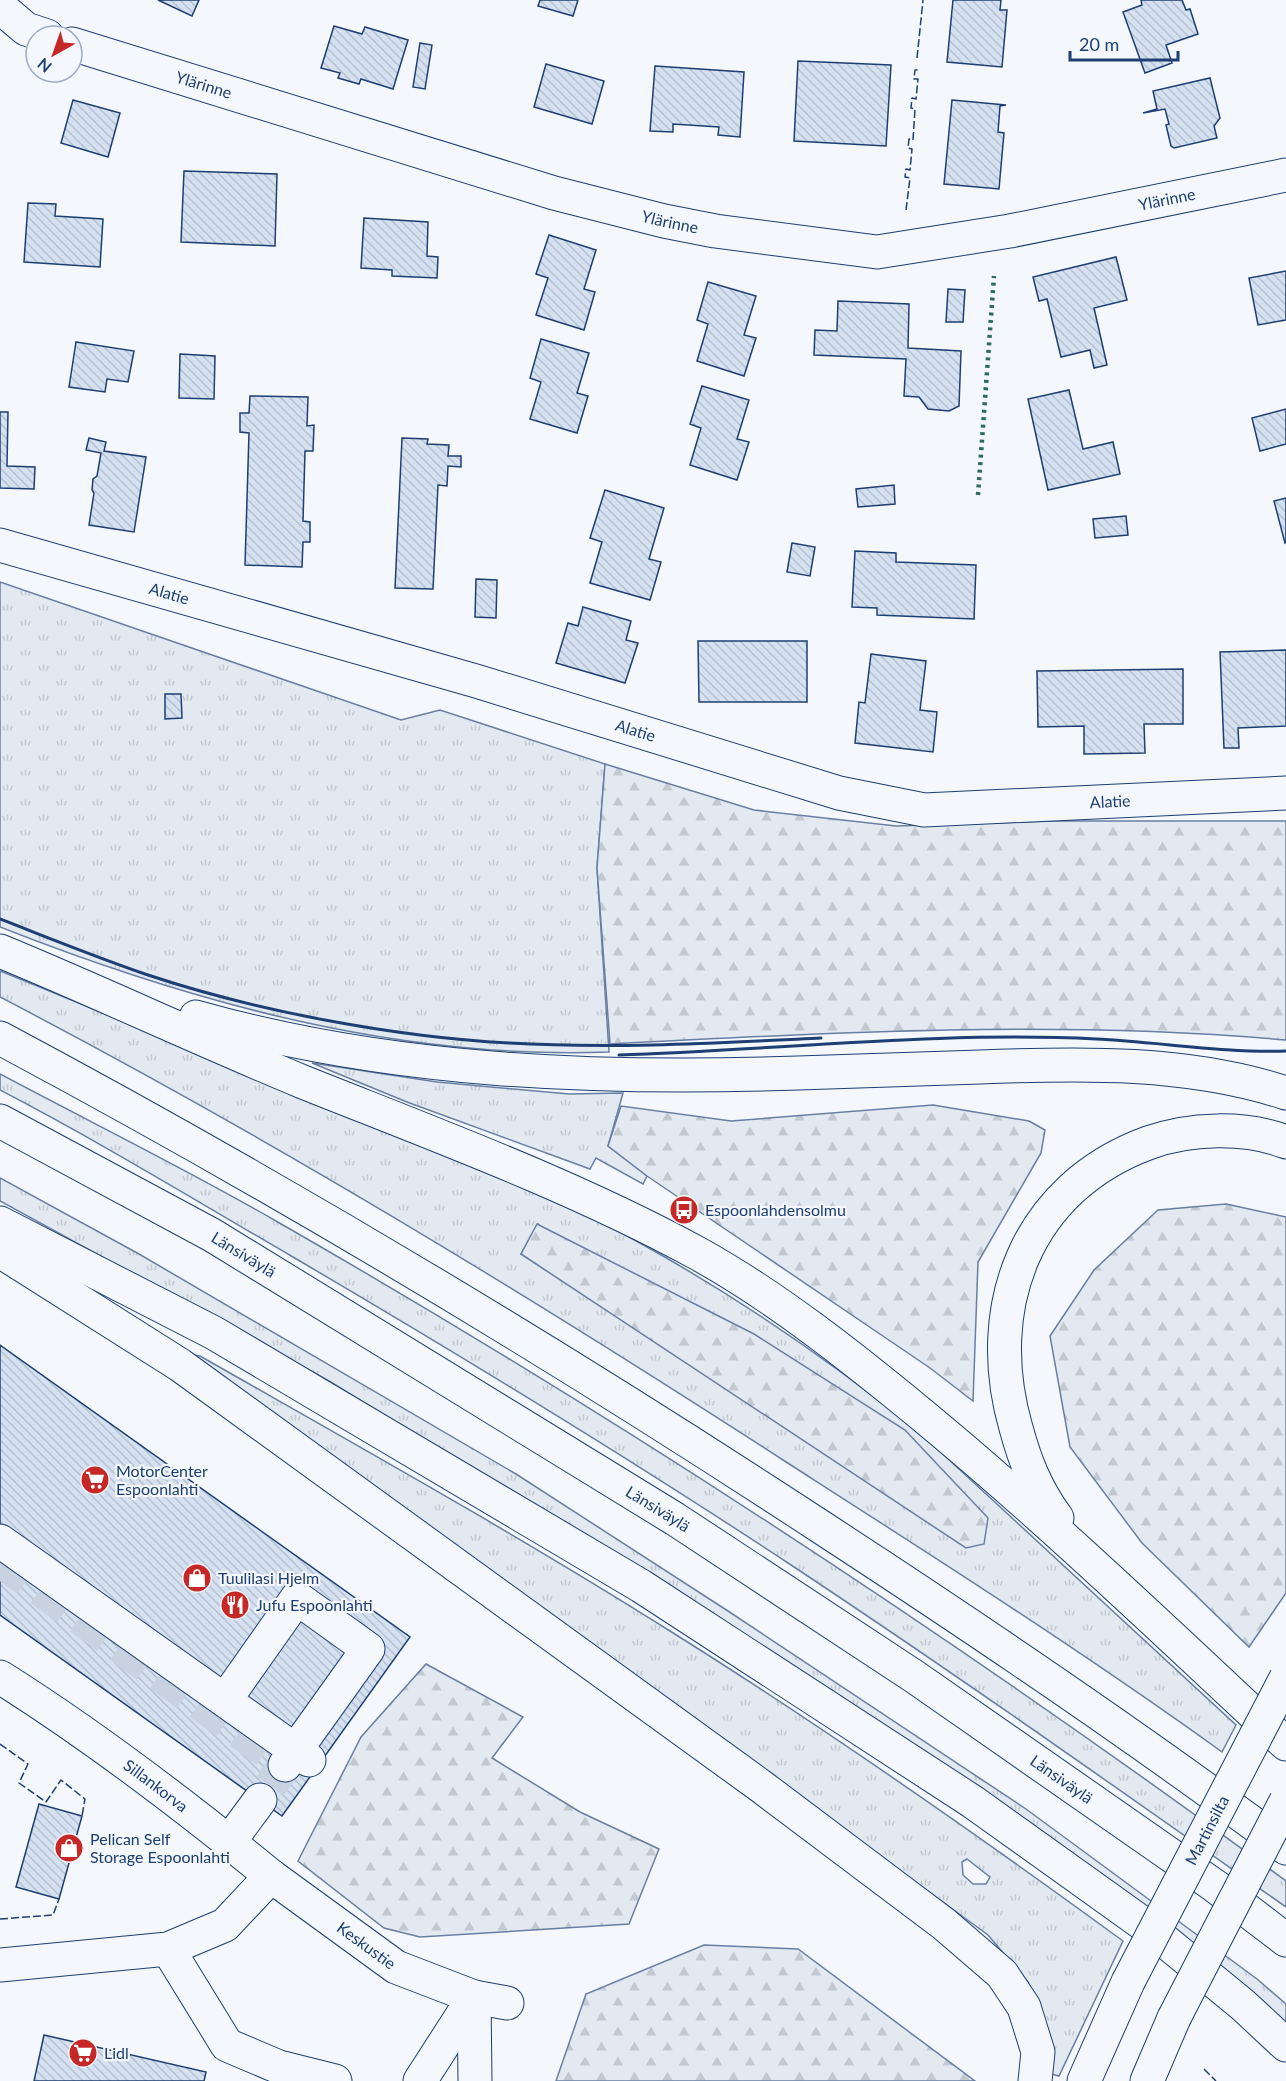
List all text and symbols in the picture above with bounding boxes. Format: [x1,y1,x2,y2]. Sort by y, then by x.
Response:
north arrow [24,24,84,84]
scale bar [1070,24,1178,62]
text: 20 m [1079,33,1119,55]
text: N [33,55,55,77]
street label: Ylärinne [174,67,234,102]
street label: Ylärinne [1137,184,1197,214]
street label: Ylärinne [640,206,700,237]
street label: Alatie [147,578,192,608]
street label: Alatie [613,715,658,745]
street label: Alatie [1089,790,1131,811]
bus stop icon: Espoonlahdensolmu [668,1194,700,1226]
place label: Espoonlahdensolmu [705,1200,846,1219]
street label: Länsiväylä [209,1227,280,1281]
place label: MotorCenter Espoonlahti [116,1461,208,1498]
supermarket icon: MotorCenter Espoonlahti [79,1464,111,1496]
street label: Länsiväylä [623,1481,694,1535]
shop icon: Tuulilasi Hjelm [181,1562,213,1594]
place label: Tuulilasi Hjelm [218,1568,319,1587]
restaurant icon: Jufu Espoonlahti [219,1589,251,1621]
place label: Jufu Espoonlahti [256,1595,373,1614]
street label: Länsiväylä [1027,1750,1097,1807]
street label: Sillankorva [120,1755,192,1815]
street label: Martinsilta [1181,1792,1232,1868]
place label: Pelican Self Storage Espoonlahti [90,1829,230,1866]
shop icon: Pelican Self Storage Espoonlahti [53,1832,85,1864]
street label: Keskustie [334,1917,400,1973]
supermarket icon: Lidl [67,2037,99,2069]
place label: Lidl [104,2043,129,2062]

